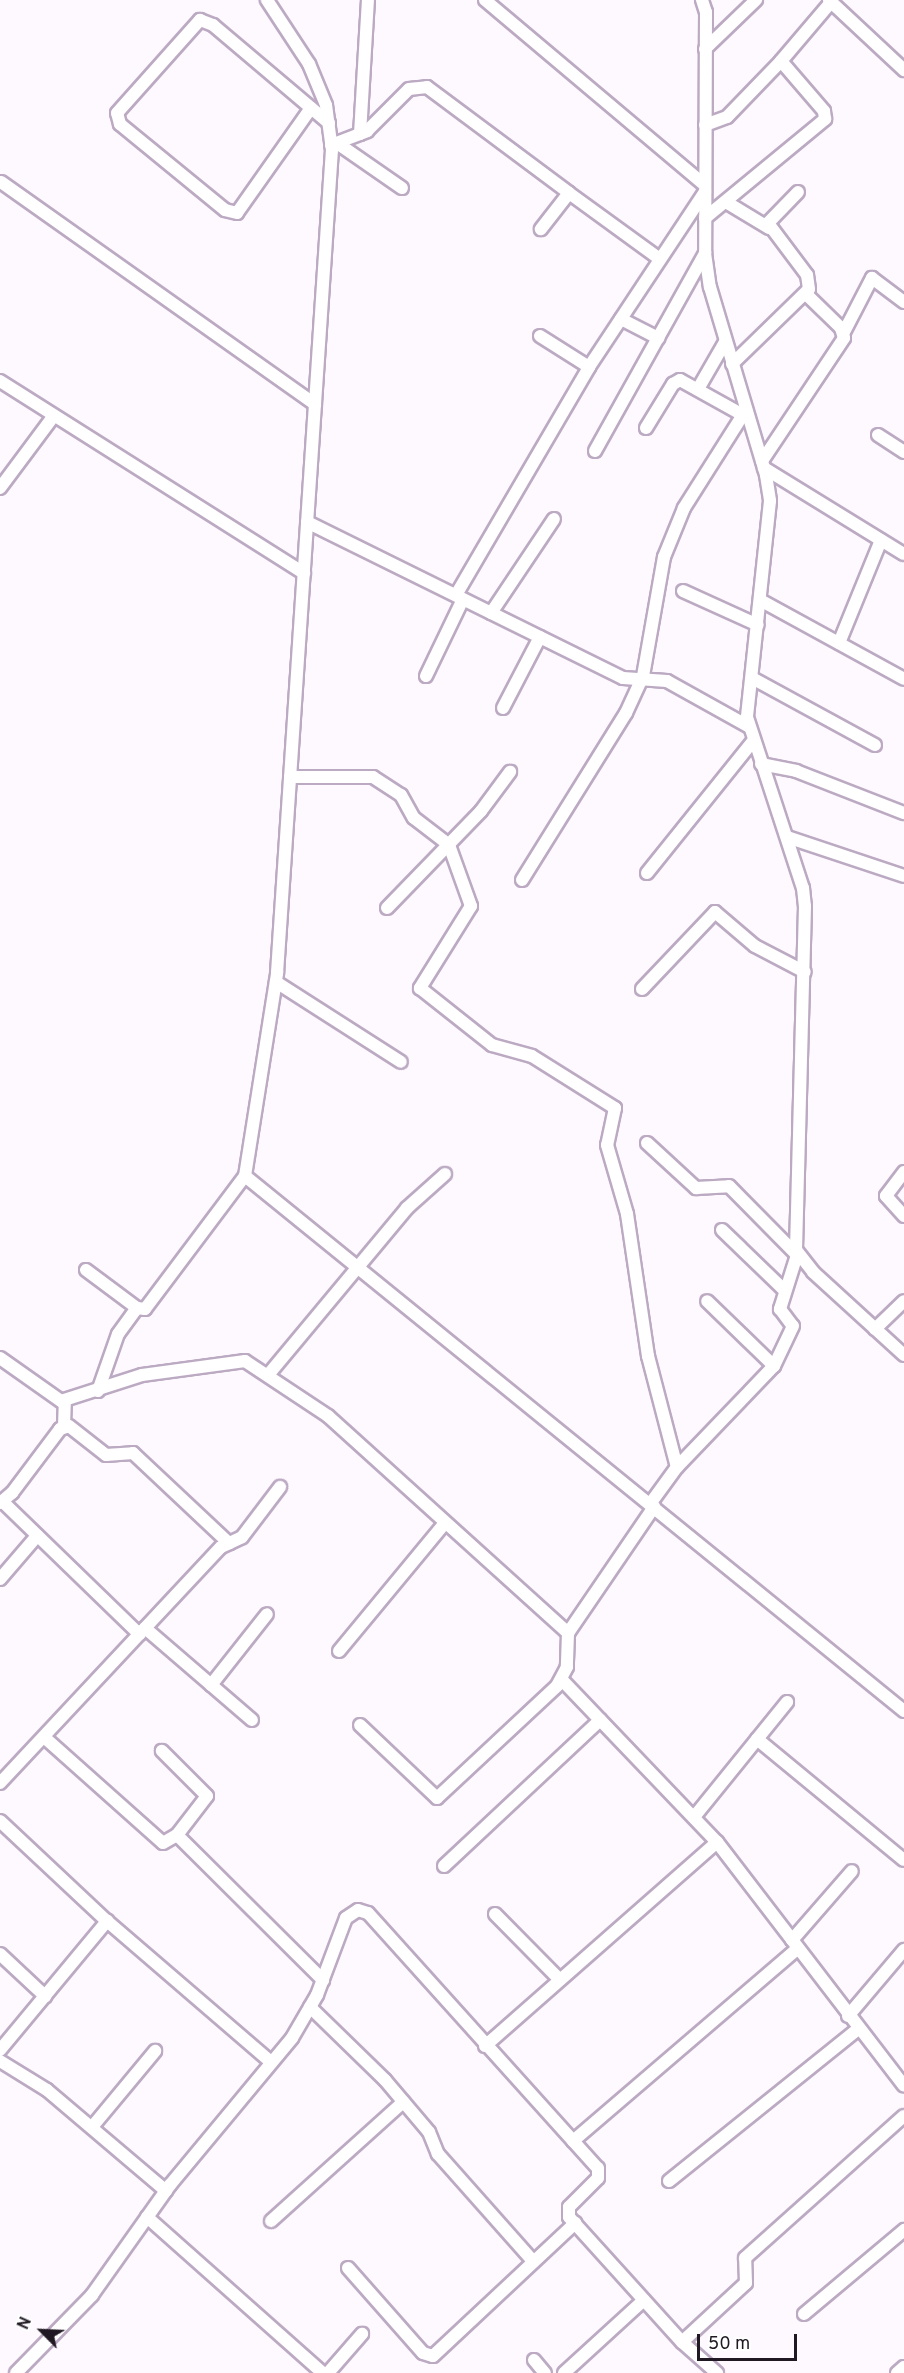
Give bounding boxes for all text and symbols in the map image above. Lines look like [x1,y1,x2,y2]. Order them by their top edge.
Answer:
north arrow [12,2301,72,2361]
text: N [14,2314,37,2333]
scale bar [700,2322,800,2360]
text: 50 m [708,2333,750,2356]

